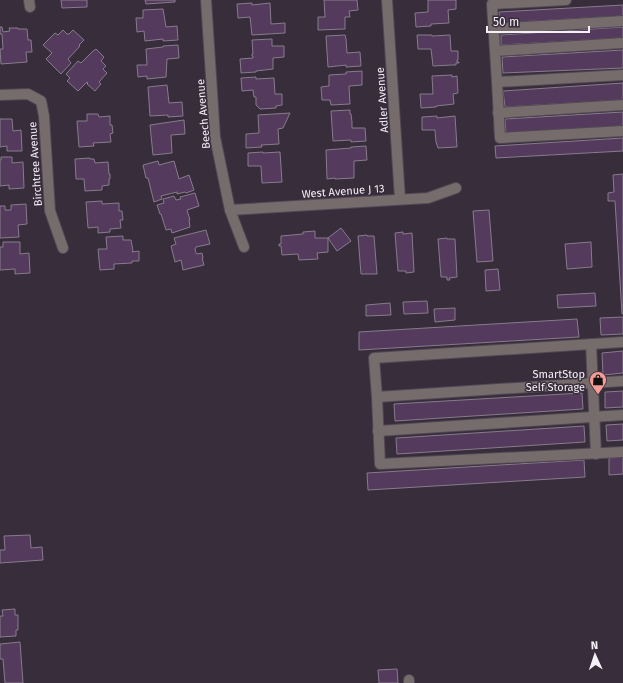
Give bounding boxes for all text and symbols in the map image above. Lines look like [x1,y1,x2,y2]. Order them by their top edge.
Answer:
scale bar [487,8,589,34]
text: 50 m [493,15,519,29]
street label: Adler Avenue [374,67,391,133]
street label: Beech Avenue [194,79,213,149]
street label: Birchtree Avenue [26,121,45,207]
street label: West Avenue J 13 [301,182,385,201]
place label: SmartStop Self Storage [526,368,585,394]
shop icon: SmartStop Self Storage [588,370,608,395]
north arrow [575,635,615,675]
text: N [591,639,598,652]

